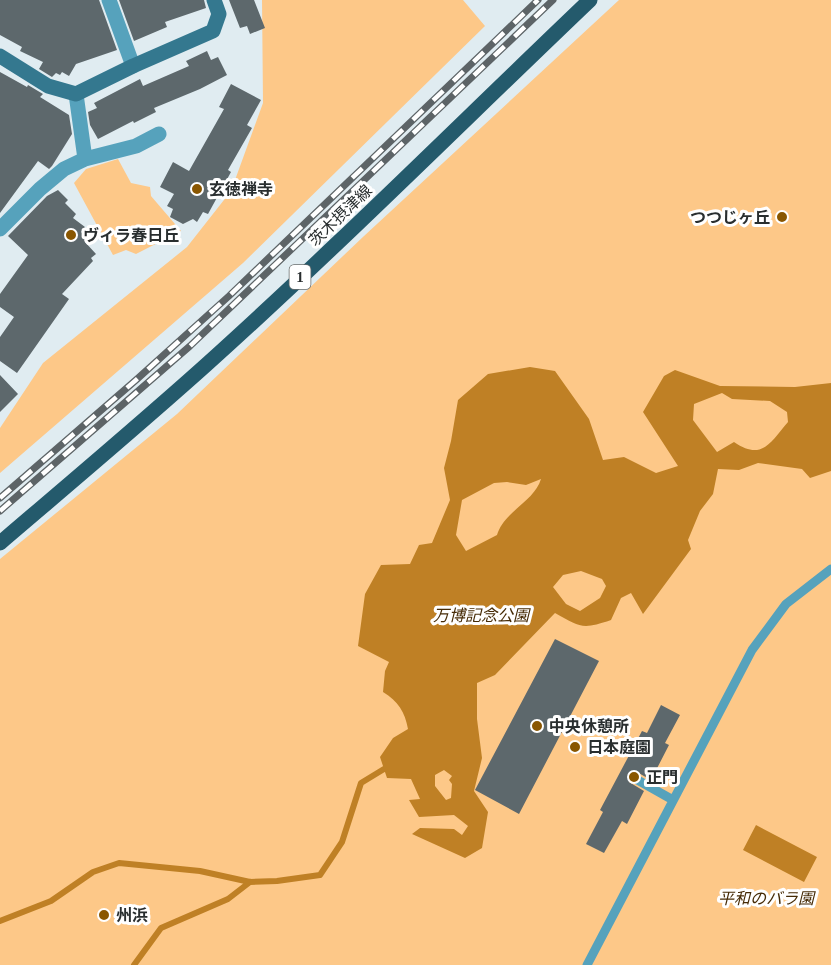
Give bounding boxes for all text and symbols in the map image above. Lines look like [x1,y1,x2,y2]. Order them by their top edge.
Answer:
place label: 玄徳禅寺 [209,181,273,198]
street label: 茨木摂津線 [306,181,375,249]
marker: 玄徳禅寺 [190,182,204,196]
place label: つつじヶ丘 [690,209,770,226]
marker: つつじヶ丘 [775,210,789,224]
place label: ヴィラ春日丘 [83,227,179,244]
marker: ヴィラ春日丘 [64,228,78,242]
road number: 1 [290,265,310,289]
park label: 万博記念公園 [433,607,531,624]
place label: 中央休憩所 [549,717,629,735]
marker: 中央休憩所 [530,719,544,733]
place label: 日本庭園 [587,739,651,756]
marker: 日本庭園 [568,740,582,754]
place label: 正門 [646,769,678,786]
marker: 正門 [627,770,641,784]
park label: 平和のバラ園 [718,890,816,907]
place label: 州浜 [116,906,148,924]
marker: 州浜 [97,908,111,922]

